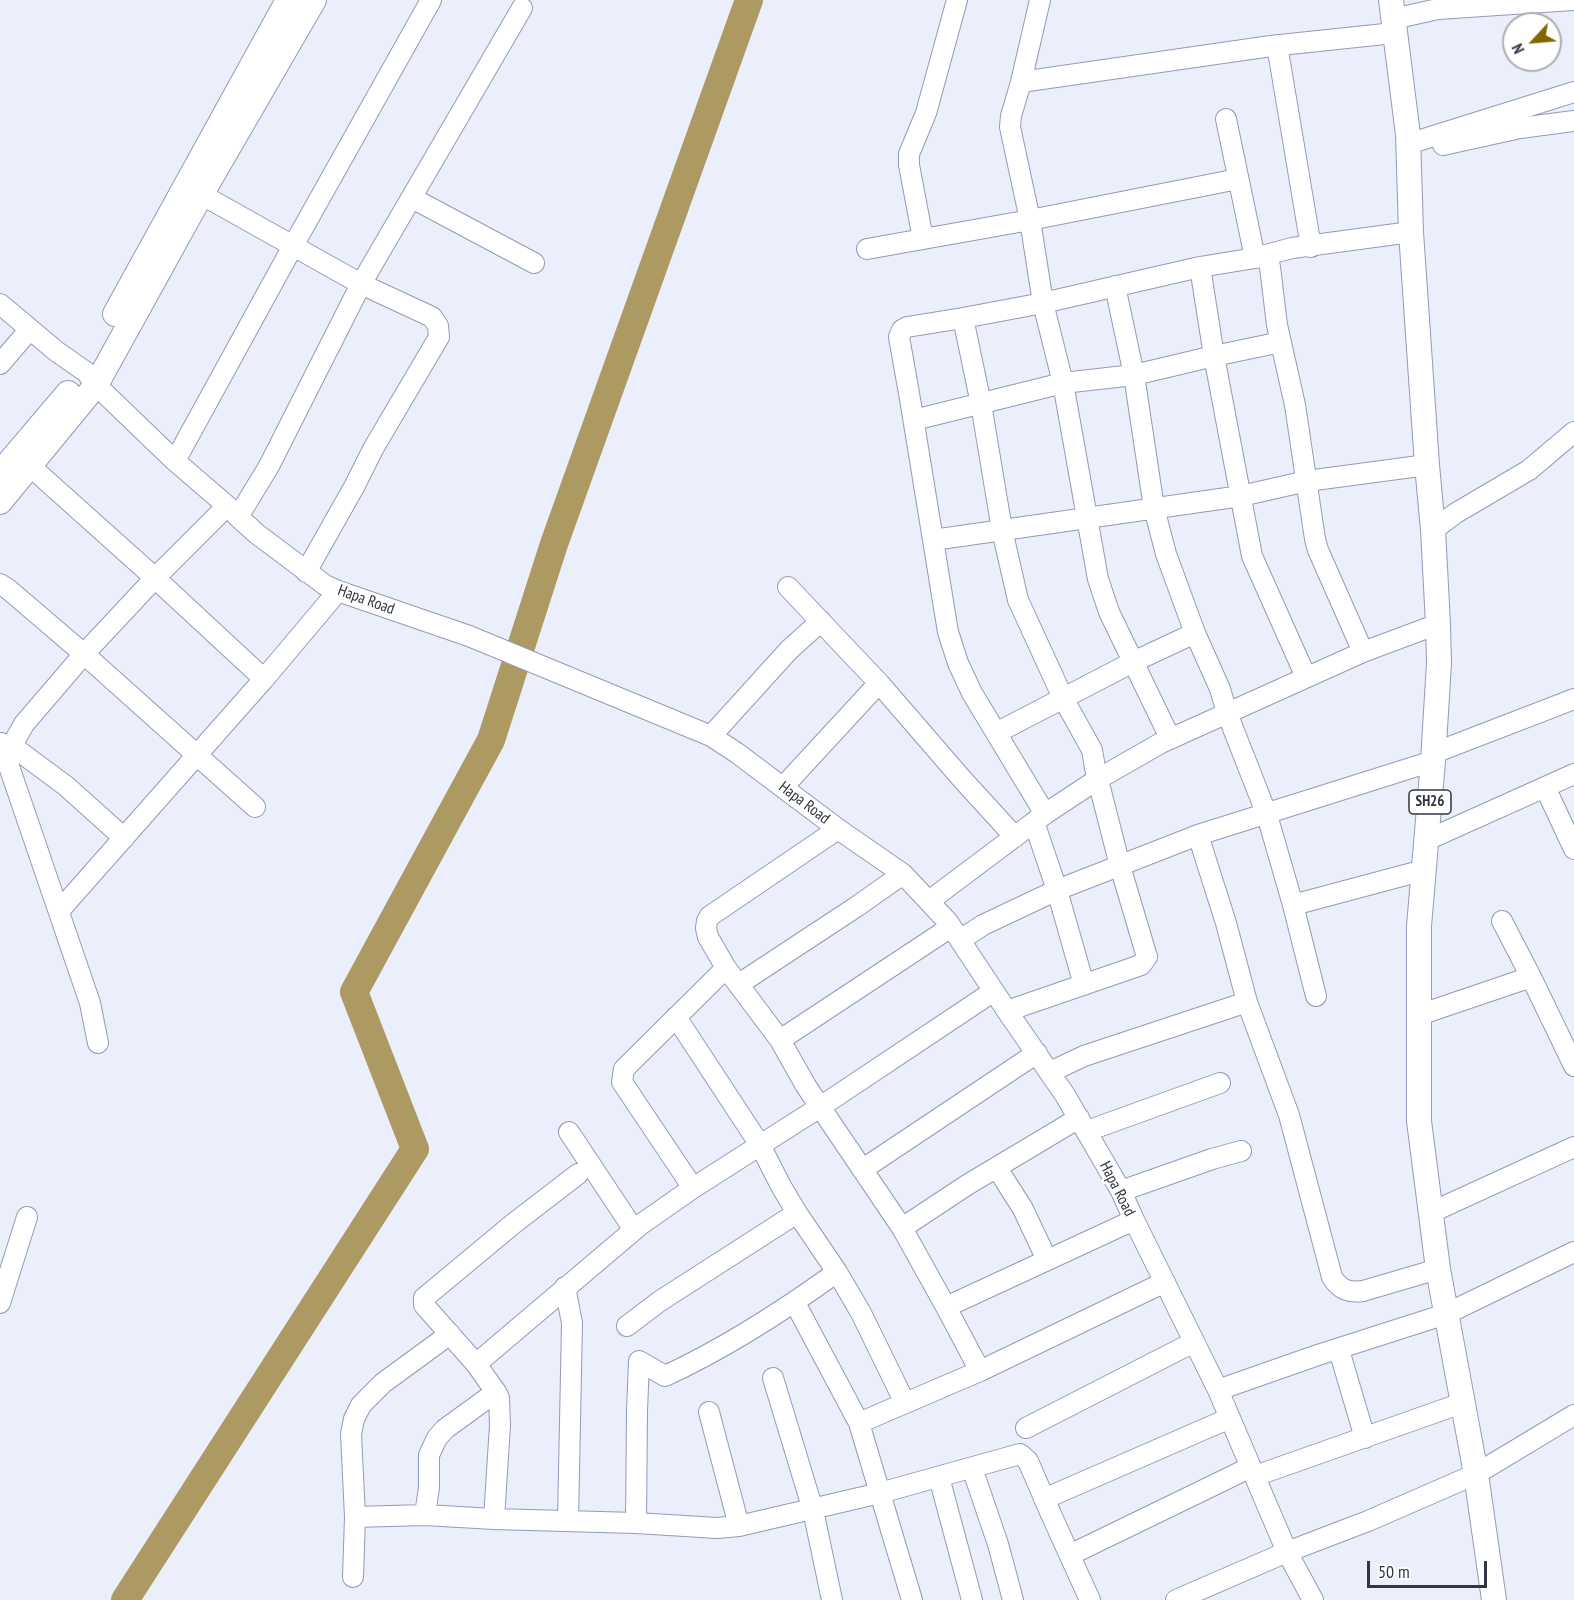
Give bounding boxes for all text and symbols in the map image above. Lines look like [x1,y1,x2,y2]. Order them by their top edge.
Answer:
north arrow [1502,12,1562,72]
text: N [1507,41,1529,57]
street label: Hapa Road [335,581,397,619]
street label: Hapa Road [775,778,833,828]
road number: SH26 [1409,790,1451,814]
street label: Hapa Road [1095,1158,1139,1220]
scale bar [1370,1549,1490,1587]
text: 50 m [1378,1560,1410,1583]

